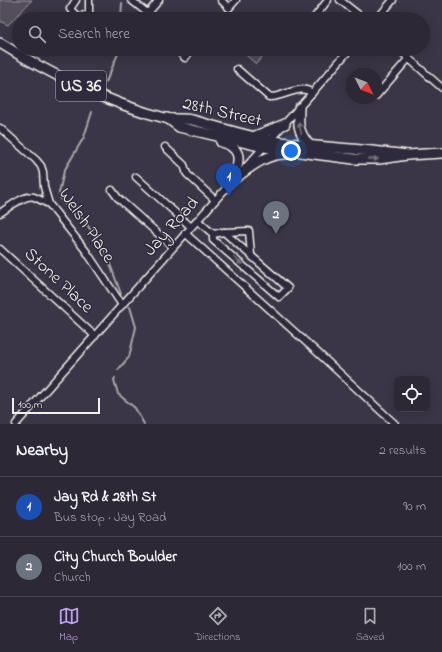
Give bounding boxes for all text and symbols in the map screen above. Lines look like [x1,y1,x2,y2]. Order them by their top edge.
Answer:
search box [12,12,430,56]
icon: search [26,23,48,45]
text: Search here [58,23,130,45]
north arrow [346,68,382,104]
road number: US 36 [56,71,106,101]
street label: 28th Street [180,91,264,135]
one-way arrow [296,122,302,135]
your location [281,141,301,161]
one-way arrow [367,156,380,162]
pin: 1 [216,163,242,196]
street label: Welsh Place [51,183,121,269]
street label: Jay Road [138,191,206,263]
pin: 2 [263,201,289,234]
street label: Stone Place [17,242,99,321]
one-way arrow [233,257,243,266]
map controls [394,376,430,412]
button: locate [394,376,430,412]
scale bar [12,396,100,415]
text: 100 m [18,397,42,413]
text: Nearby [16,438,68,463]
text: 2 results [379,441,426,460]
text: Jay Rd & 28th St [54,486,156,508]
text: 1 [27,497,31,516]
text: 90 m [403,497,426,516]
text: Bus stop · Jay Road [54,508,166,527]
text: City Church Boulder [54,546,177,568]
text: 2 [26,557,32,576]
text: 100 m [397,557,426,576]
text: Church [54,568,91,587]
tab: Map [58,605,80,645]
tab: Directions [195,605,240,645]
tab: Saved [356,605,384,645]

